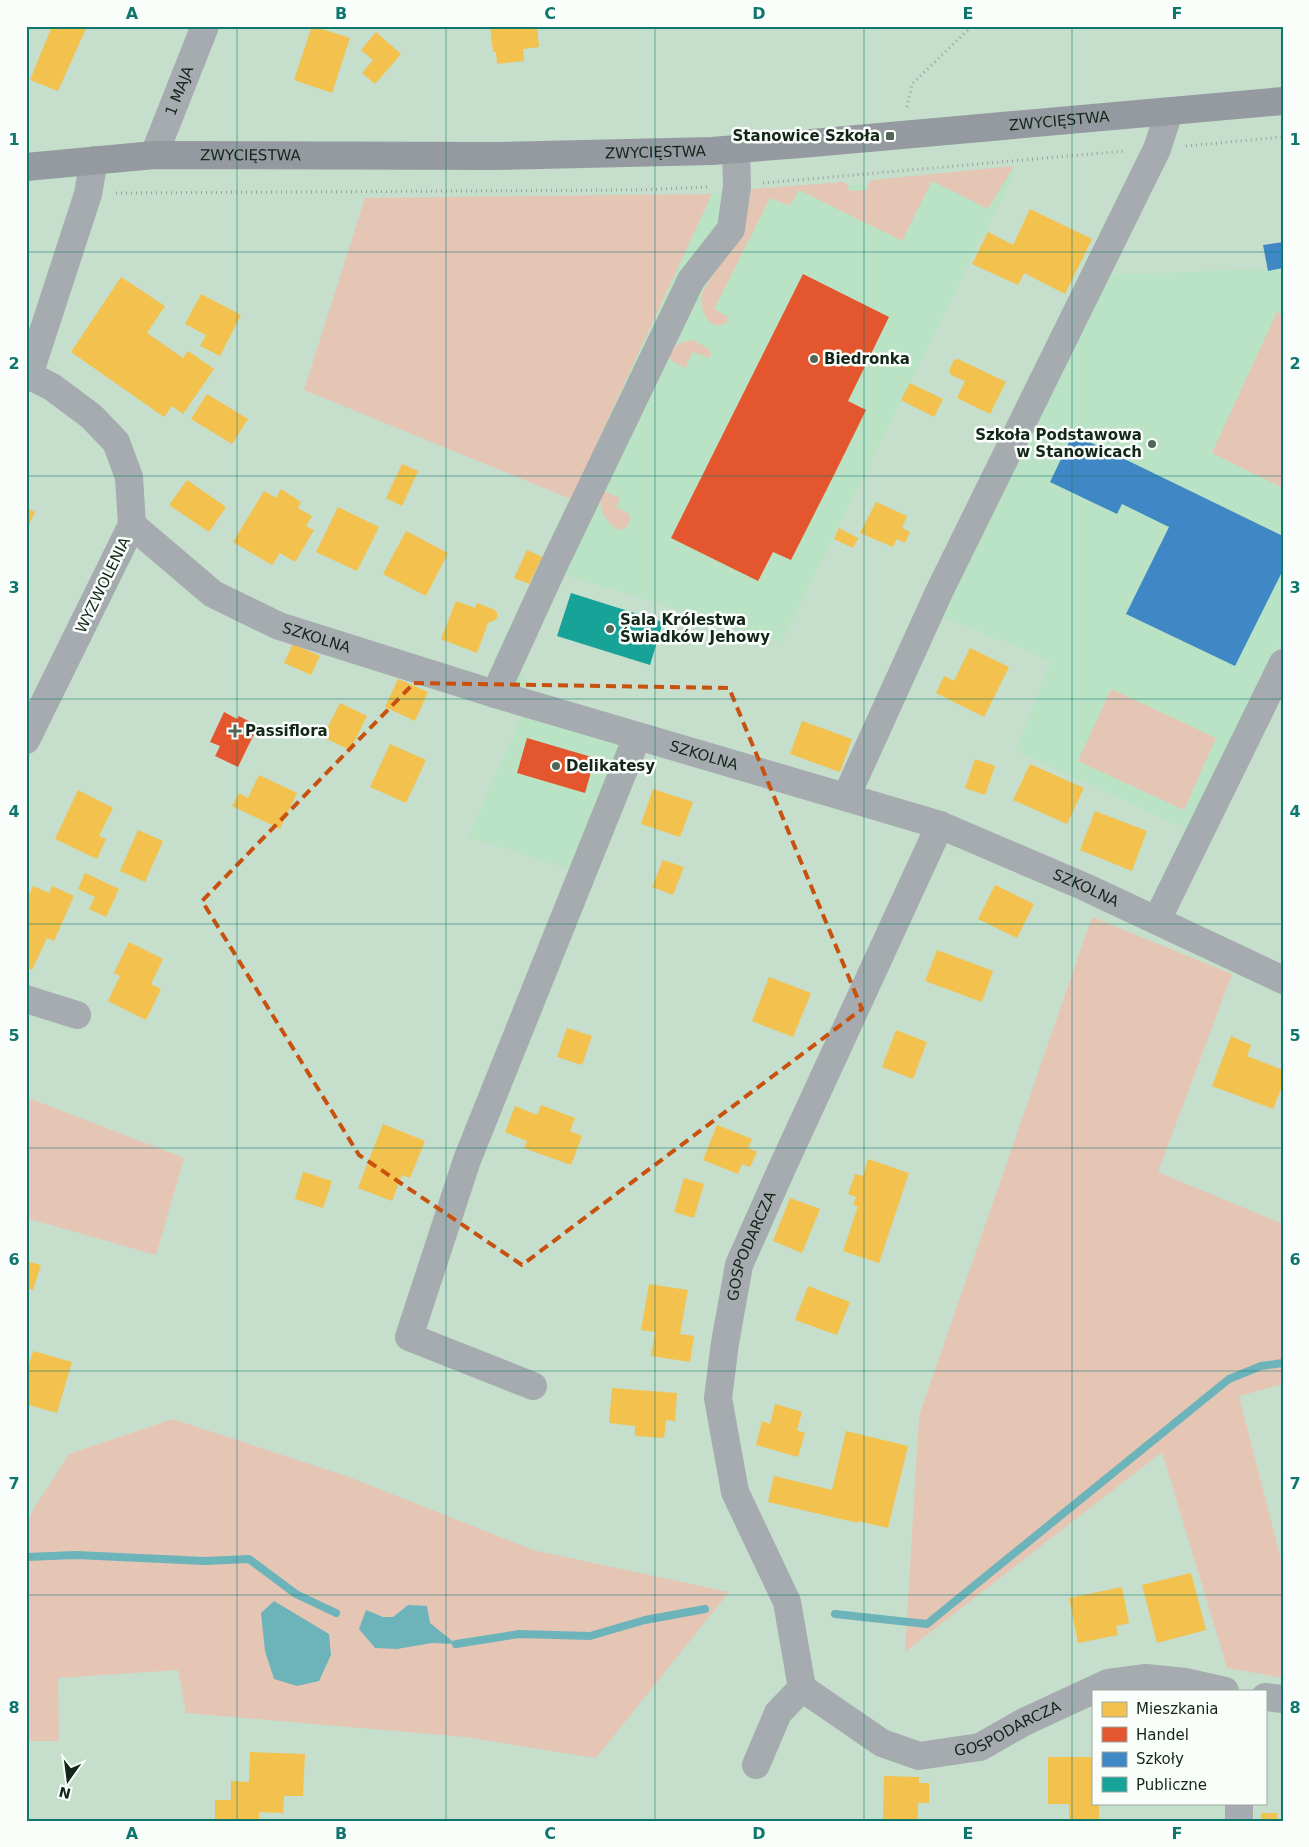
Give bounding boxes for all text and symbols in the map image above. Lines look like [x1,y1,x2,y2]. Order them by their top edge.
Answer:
text: A [126,4,139,23]
text: B [335,4,347,23]
text: C [544,4,556,23]
text: D [752,4,766,23]
text: E [963,4,973,23]
text: F [1172,4,1182,23]
street label: 1 MAJA [161,63,198,118]
street label: ZWYCIĘSTWA [1008,107,1111,134]
place label: Stanowice Szkoła [733,127,880,145]
text: 1 [8,130,20,149]
marker: Stanowice Szkoła [884,130,896,142]
text: 1 [1289,130,1301,149]
street label: ZWYCIĘSTWA [605,142,707,162]
street label: ZWYCIĘSTWA [200,146,302,164]
place label: Biedronka [824,350,910,368]
marker: Biedronka [808,353,820,365]
text: 2 [8,354,20,373]
text: 2 [1289,354,1301,373]
place label: Szkoła Podstawowa w Stanowicach [975,426,1142,461]
marker: Szkoła Podstawowa w Stanowicach [1146,438,1158,450]
street label: WYZWOLENIA [72,533,134,636]
text: 3 [8,578,20,597]
text: 3 [1289,578,1301,597]
place label: Sala Królestwa Świadków Jehowy [620,611,770,646]
street label: SZKOLNA [280,619,353,657]
marker: Sala Królestwa Świadków Jehowy [604,623,616,635]
place label: Passiflora [245,722,328,740]
marker: Passiflora [229,725,241,737]
street label: SZKOLNA [668,737,741,774]
place label: Delikatesy [566,757,655,775]
marker: Delikatesy [550,760,562,772]
text: 4 [8,802,20,821]
text: 4 [1289,802,1301,821]
street label: SZKOLNA [1050,865,1123,911]
text: 5 [8,1026,20,1045]
text: 5 [1289,1026,1301,1045]
street label: GOSPODARCZA [724,1188,780,1302]
text: 6 [8,1250,20,1269]
text: 6 [1289,1250,1301,1269]
text: 7 [8,1474,20,1493]
text: 7 [1289,1474,1301,1493]
legend [1092,1690,1266,1804]
street label: GOSPODARCZA [953,1697,1064,1760]
text: 8 [8,1698,20,1717]
text: 8 [1289,1698,1301,1717]
text: Mieszkania [1136,1700,1219,1718]
text: Handel [1136,1726,1189,1744]
text: Szkoły [1136,1750,1184,1768]
north arrow [42,1754,92,1804]
text: Publiczne [1136,1776,1207,1794]
text: N [57,1783,72,1802]
text: A [126,1824,139,1843]
text: B [335,1824,347,1843]
text: C [544,1824,556,1843]
text: D [752,1824,766,1843]
text: E [963,1824,973,1843]
text: F [1172,1824,1182,1843]

